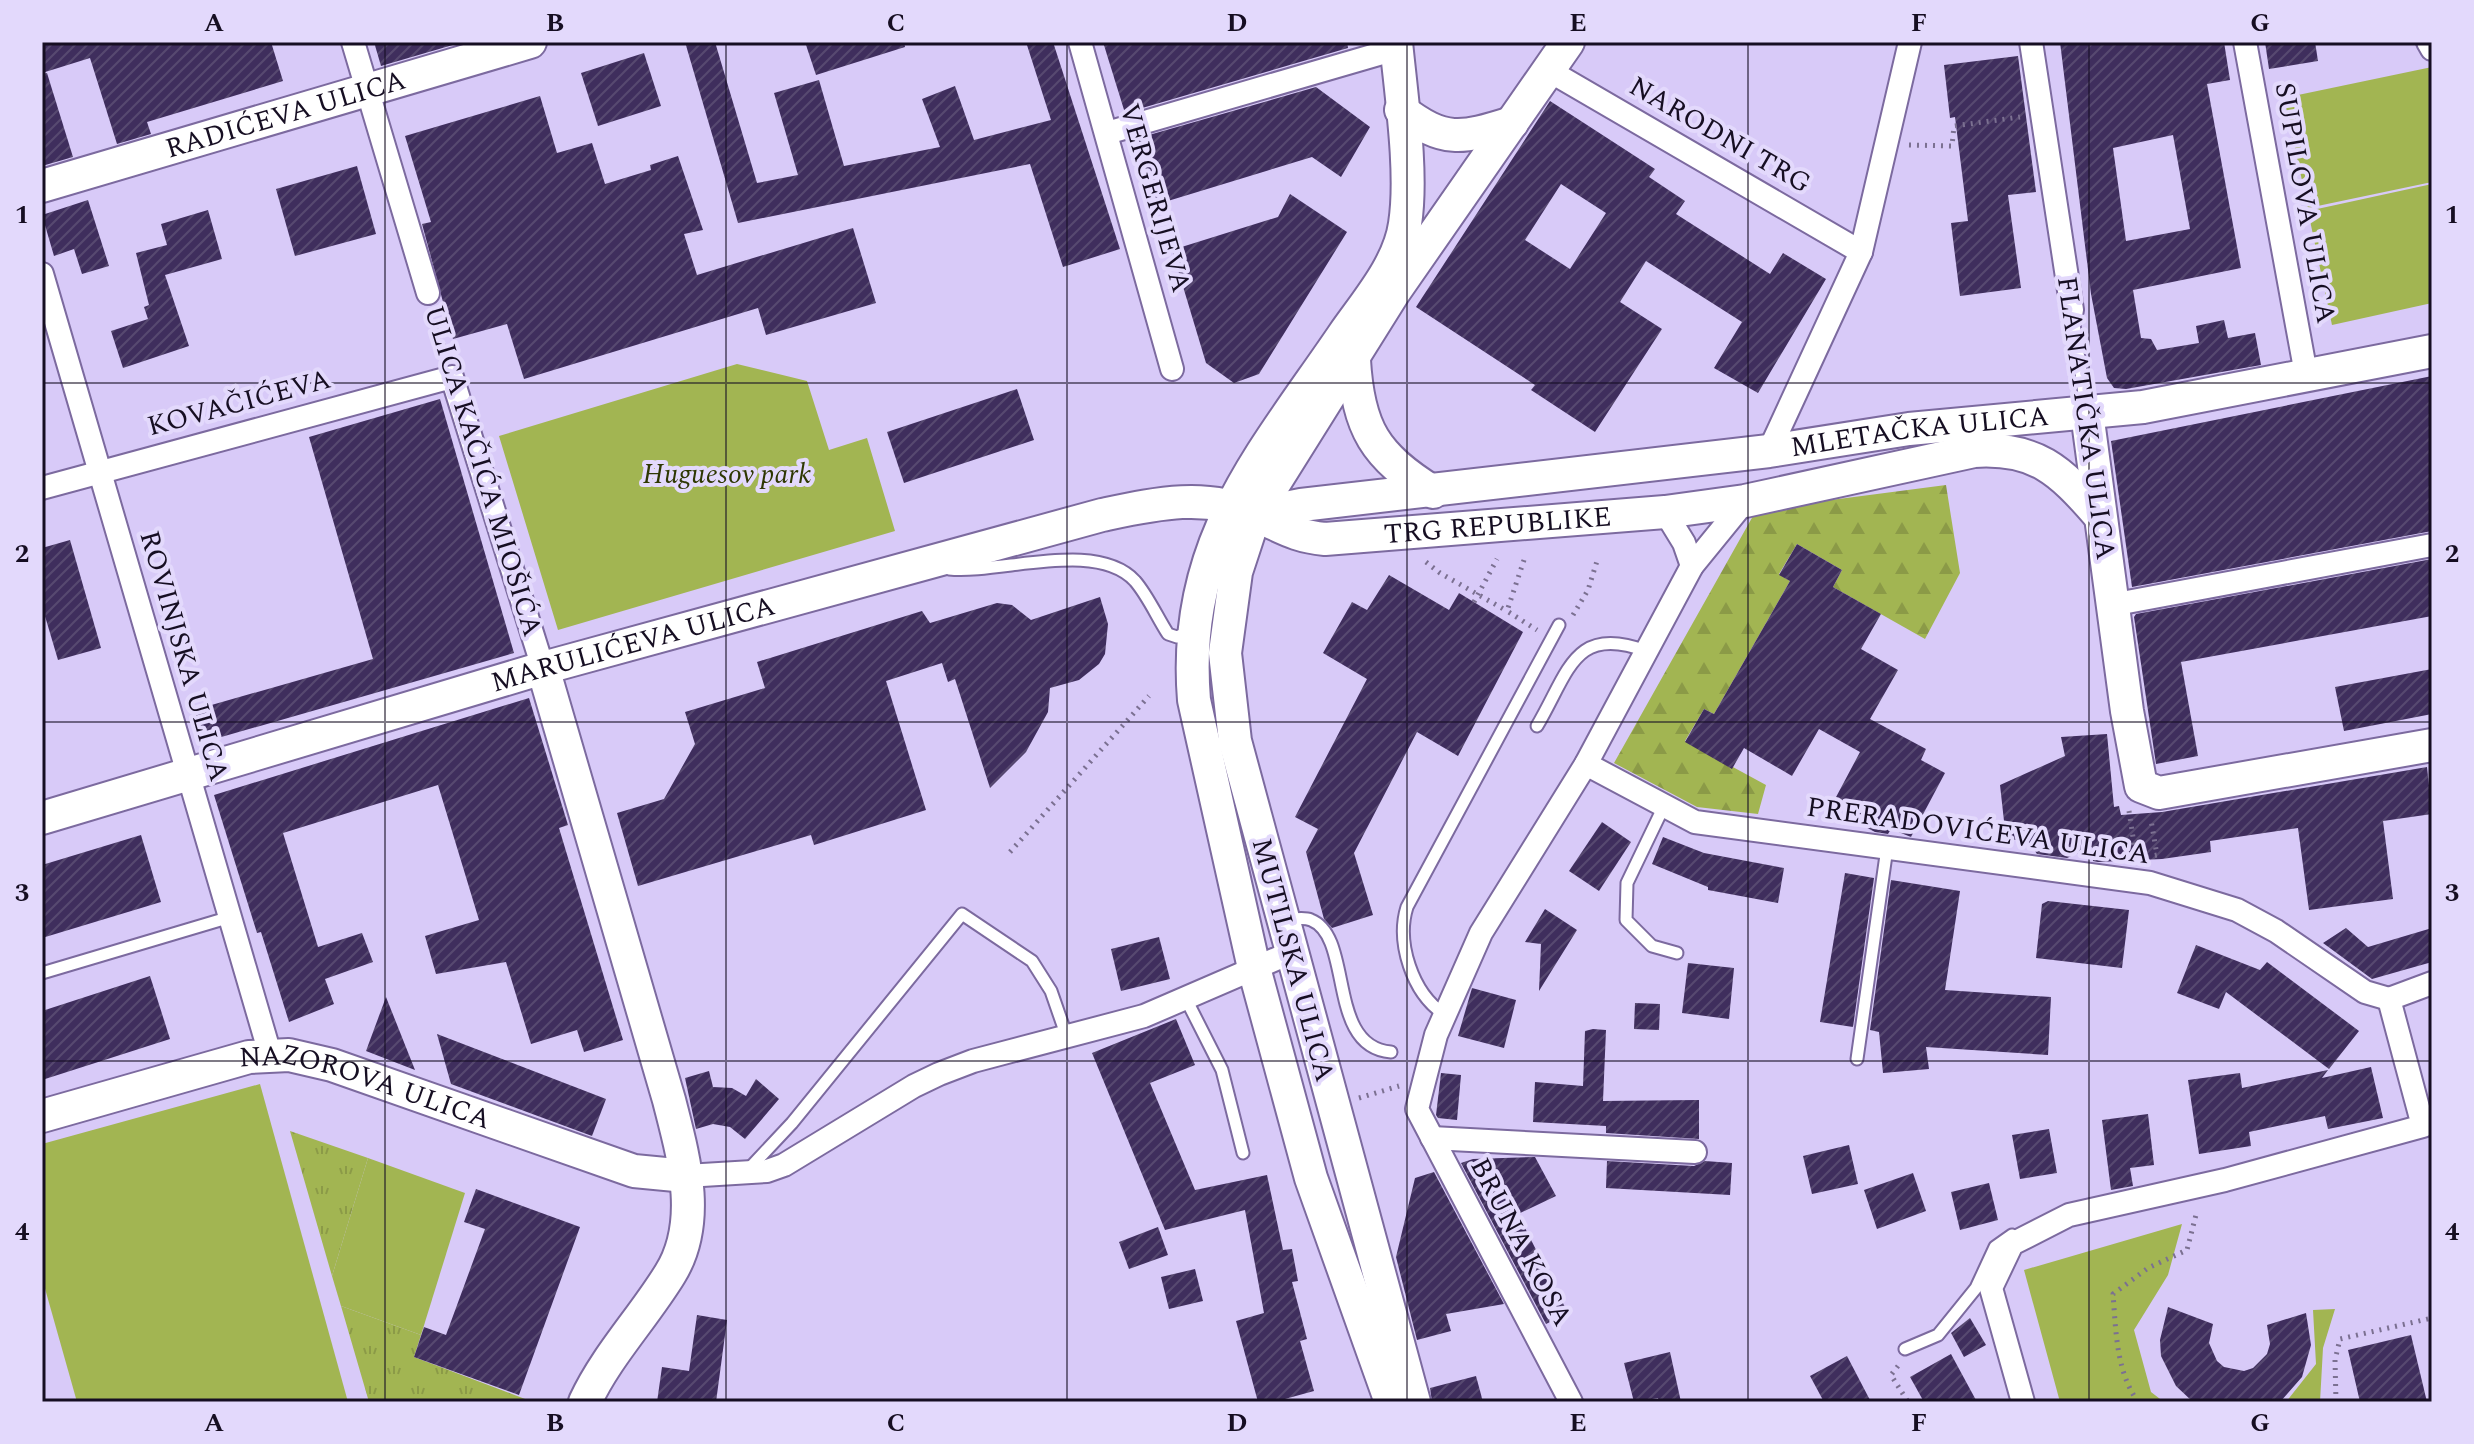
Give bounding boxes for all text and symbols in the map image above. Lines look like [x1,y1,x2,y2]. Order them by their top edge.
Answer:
text: A [204,3,224,43]
text: B [546,3,564,43]
text: C [887,3,905,43]
text: D [1227,3,1247,43]
text: E [1569,3,1587,43]
text: F [1911,3,1927,43]
text: G [2250,3,2270,43]
street label: RADIĆEVA ULICA [160,58,411,170]
street label: NARODNI TRG [1621,65,1819,205]
street label: SUPILOVA ULICA [2263,79,2347,327]
street label: VERGERIJEVA [1107,98,1203,298]
text: 1 [15,195,29,235]
text: 1 [2445,195,2459,235]
street label: FLANATIČKA ULICA [2045,273,2127,563]
street label: ULICA KAČIĆA MIOŠIĆA [412,300,554,642]
street label: KOVAČIĆEVA [142,358,336,448]
street label: MLETAČKA ULICA [1787,394,2051,469]
park label: Huguesov park [643,453,811,496]
street label: TRG REPUBLIKE [1382,495,1613,556]
street label: ROVINJSKA ULICA [128,526,240,786]
text: 2 [15,534,29,574]
text: 2 [2445,534,2459,574]
street label: MARULIĆEVA ULICA [485,584,780,704]
street label: PRERADOVIĆEVA ULICA [1804,786,2152,876]
street label: MUTILSKA ULICA [1240,833,1346,1087]
text: 3 [15,873,29,913]
text: 3 [2445,873,2459,913]
street label: NAZOROVA ULICA [238,1032,497,1141]
street label: BRUNA KOSA [1458,1150,1584,1334]
text: 4 [15,1212,30,1252]
text: 4 [2445,1212,2460,1252]
text: A [204,1403,224,1443]
text: B [546,1403,564,1443]
text: C [887,1403,905,1443]
text: D [1227,1403,1247,1443]
text: E [1569,1403,1587,1443]
text: F [1911,1403,1927,1443]
text: G [2250,1403,2270,1443]

